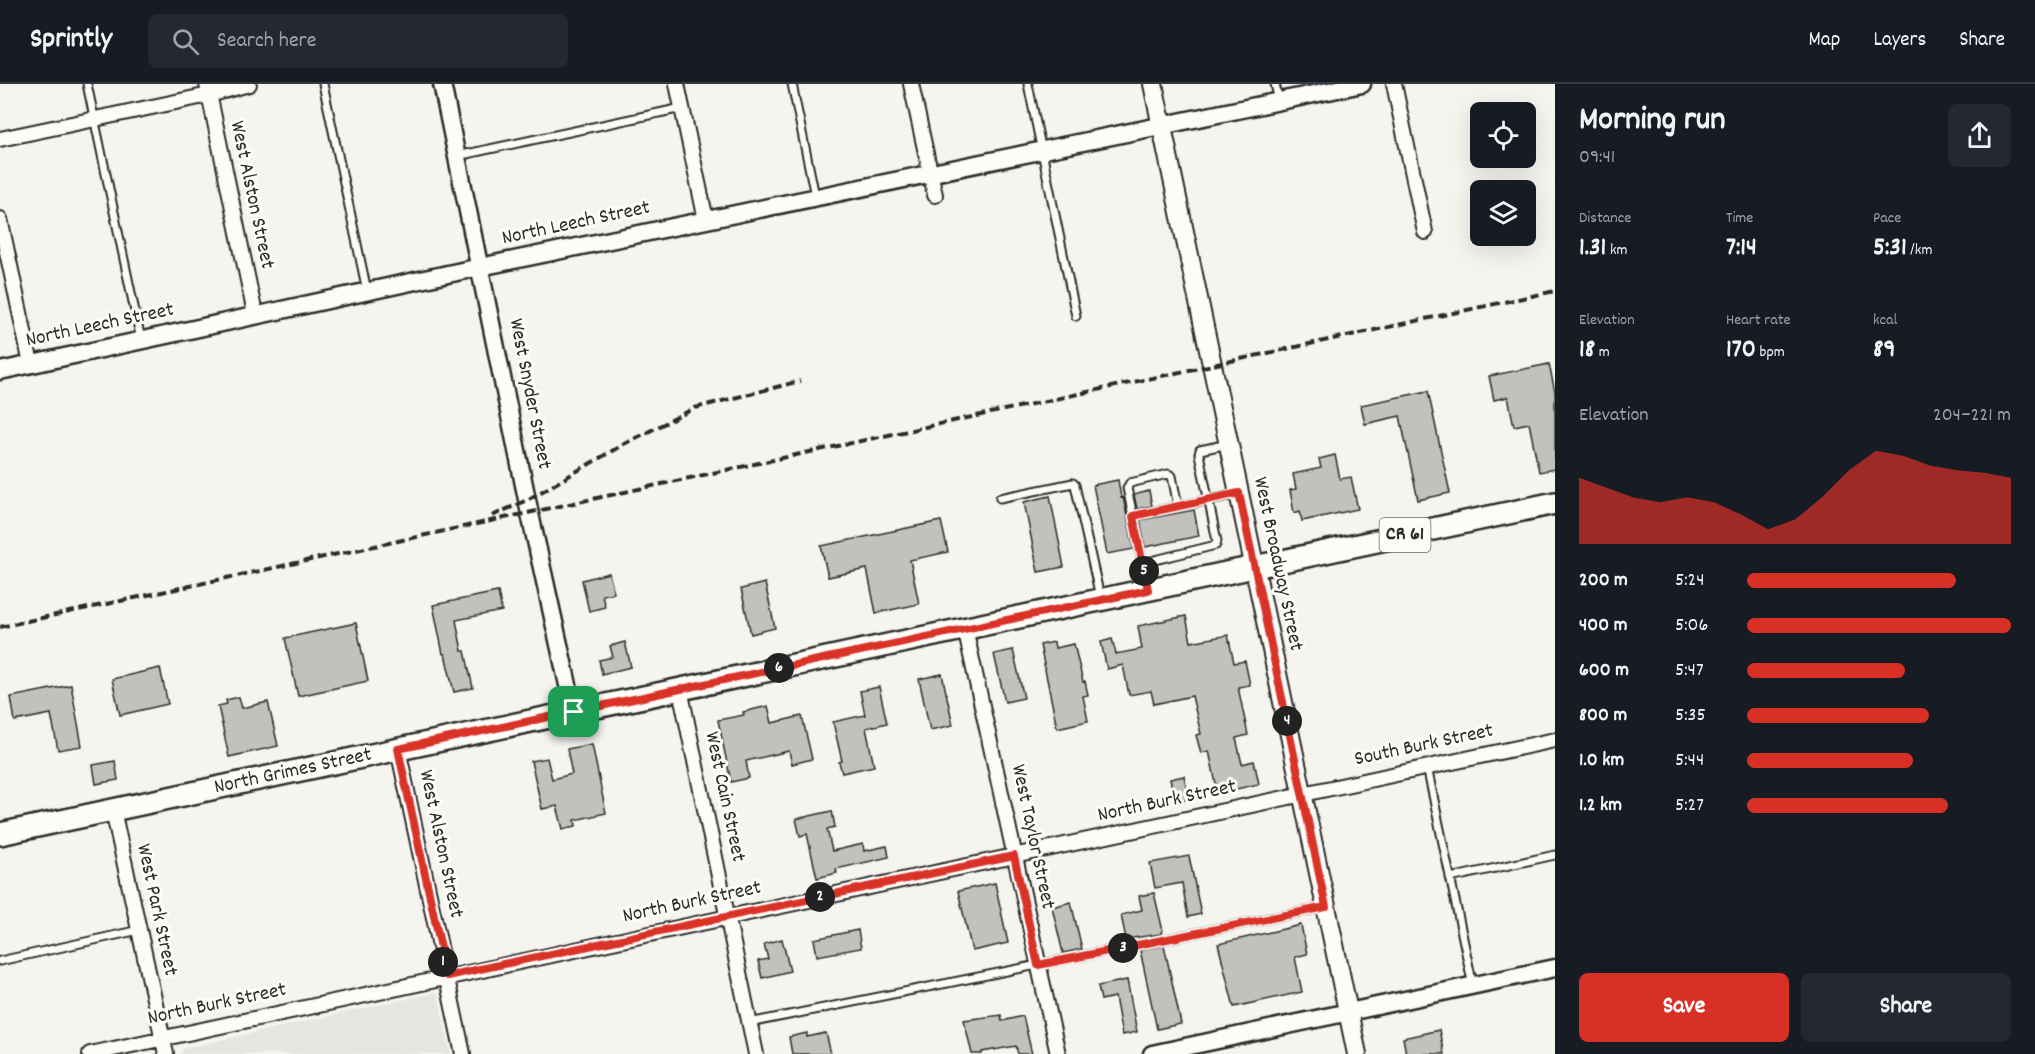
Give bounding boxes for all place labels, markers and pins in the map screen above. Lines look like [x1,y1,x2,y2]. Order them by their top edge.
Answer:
pin: 5 [1129,556,1159,586]
pin: 6 [764,653,794,683]
pin [548,686,599,737]
pin: 4 [1272,706,1302,736]
pin: 2 [805,882,835,912]
pin: 3 [1108,933,1138,963]
pin: 1 [428,947,458,977]

